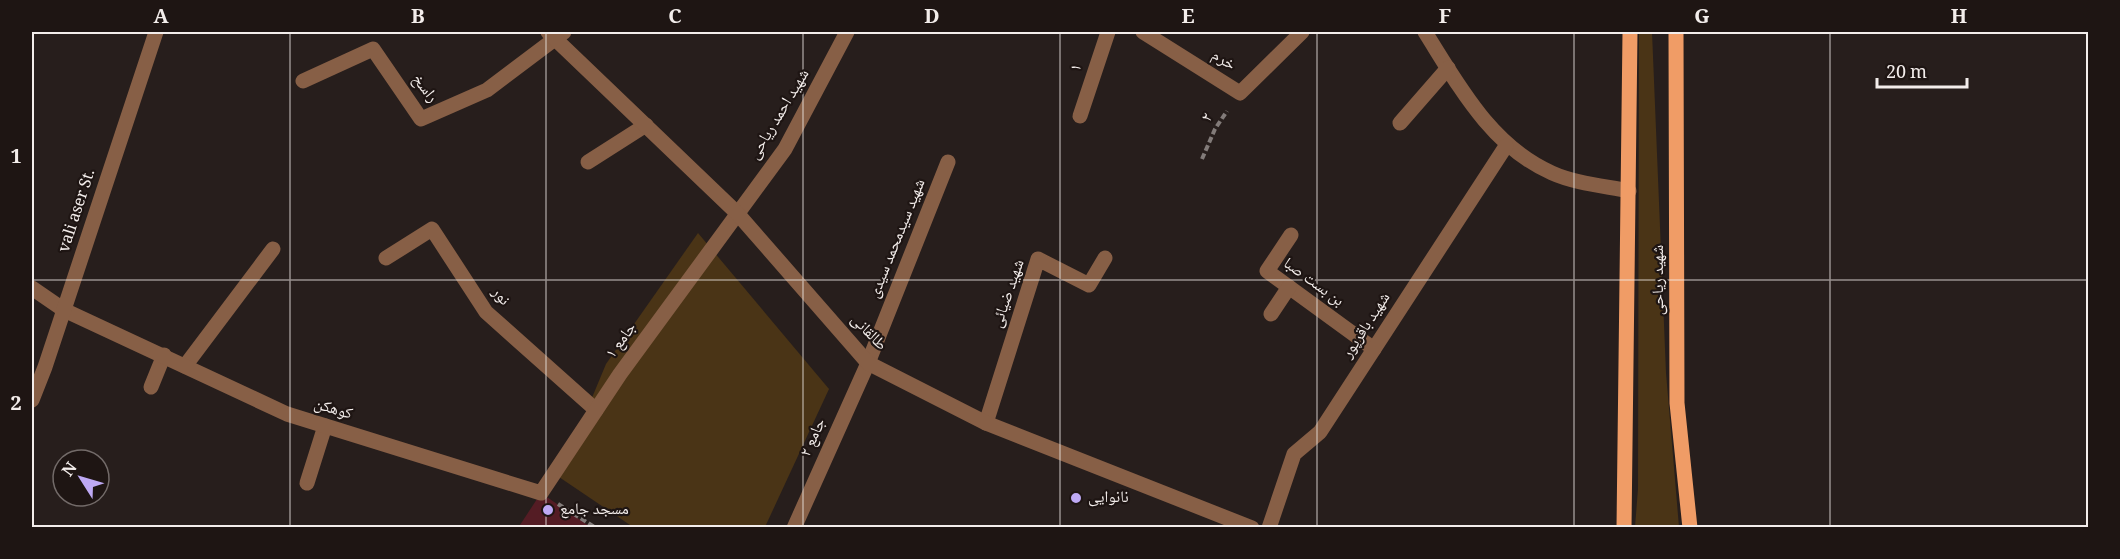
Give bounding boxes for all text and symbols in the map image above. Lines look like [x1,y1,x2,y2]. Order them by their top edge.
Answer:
text: A [153,2,169,36]
text: B [411,2,425,36]
text: C [668,2,682,36]
text: D [924,2,940,36]
text: E [1181,2,1195,36]
text: F [1439,2,1451,36]
text: G [1694,2,1710,36]
text: H [1951,2,1967,36]
street label: خرم [1205,43,1241,79]
scale bar [1877,51,1967,89]
text: 20 m [1886,59,1927,89]
street label: ۱ [1063,60,1091,76]
street label: شهید احمد ریاحی [742,64,818,166]
street label: راسخ [404,68,444,110]
street label: ۲ [1195,108,1221,128]
text: 1 [10,142,22,176]
street label: vali aser St. [52,166,104,256]
street label: شهید سیدمحمد سیدی [862,175,934,303]
street label: شهید ریاحی [1646,245,1673,315]
street label: بن بست صبا [1277,251,1349,315]
street label: شهید ضیائی [985,256,1033,332]
street label: نور [483,281,516,313]
street label: شهید باقرپور [1335,287,1399,365]
street label: طالقانی [843,308,893,358]
street label: جامع ۱ [599,317,645,365]
text: 2 [10,389,22,423]
street label: کوهکن [310,391,356,429]
street label: جامع ۲ [794,414,834,462]
north arrow [51,448,111,508]
text: N [56,457,86,484]
place label: نانوایی [1088,485,1129,512]
marker: نانوایی [1069,491,1083,505]
place label: مسجد جامع [560,497,629,524]
marker: مسجد جامع [541,503,555,517]

